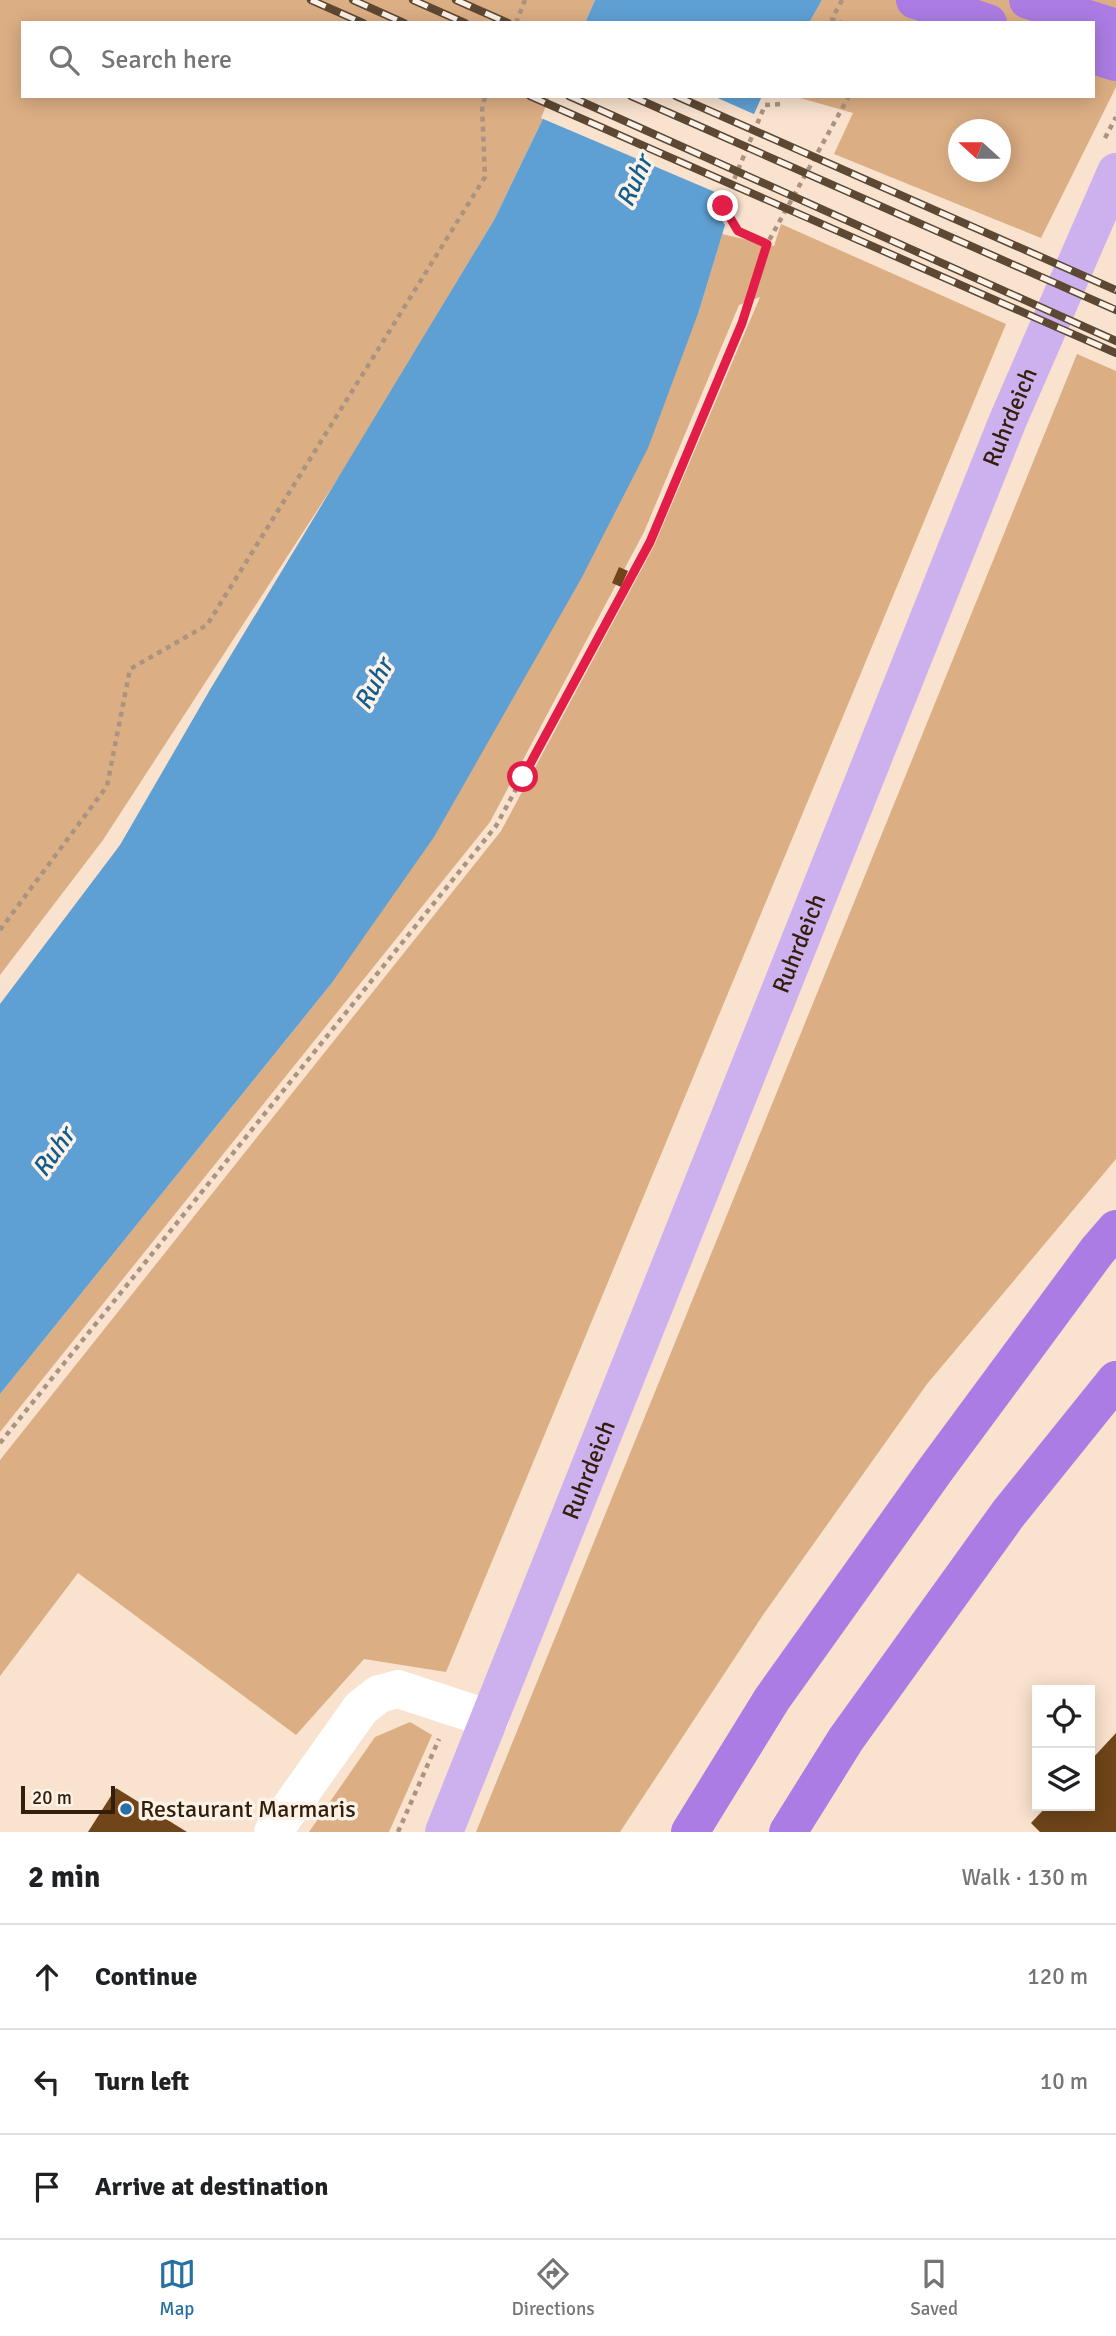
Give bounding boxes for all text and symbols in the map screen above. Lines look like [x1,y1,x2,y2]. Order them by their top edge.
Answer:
search box [21,21,1095,98]
icon: search [45,41,83,79]
text: Search here [101,44,232,76]
north arrow [948,119,1011,182]
water label: Ruhr [610,148,662,212]
route end [707,190,738,221]
street label: Ruhrdeich [976,363,1044,471]
water label: Ruhr [347,651,402,715]
route start [507,761,538,792]
street label: Ruhrdeich [766,889,832,997]
water label: Ruhr [26,1119,84,1183]
street label: Ruhrdeich [555,1416,622,1524]
map controls [1032,1685,1095,1811]
button: locate [1032,1685,1095,1748]
button: layers [1032,1748,1095,1811]
scale bar [21,1783,116,1815]
text: 20 m [32,1786,72,1810]
place label: Restaurant Marmaris [140,1794,356,1824]
marker: Restaurant Marmaris [118,1801,134,1817]
text: 2 min [28,1859,100,1896]
text: Walk · 130 m [962,1863,1088,1892]
icon: ahead [28,1958,66,1996]
text: Continue [95,1961,197,1993]
text: 120 m [1027,1962,1088,1991]
icon: left [28,2063,66,2101]
text: Turn left [95,2066,189,2098]
text: 10 m [1040,2067,1088,2096]
icon: arrive [28,2168,66,2206]
text: Arrive at destination [95,2171,328,2203]
tab: Map [158,2255,196,2321]
tab: Directions [512,2255,595,2321]
tab: Saved [910,2255,958,2321]

